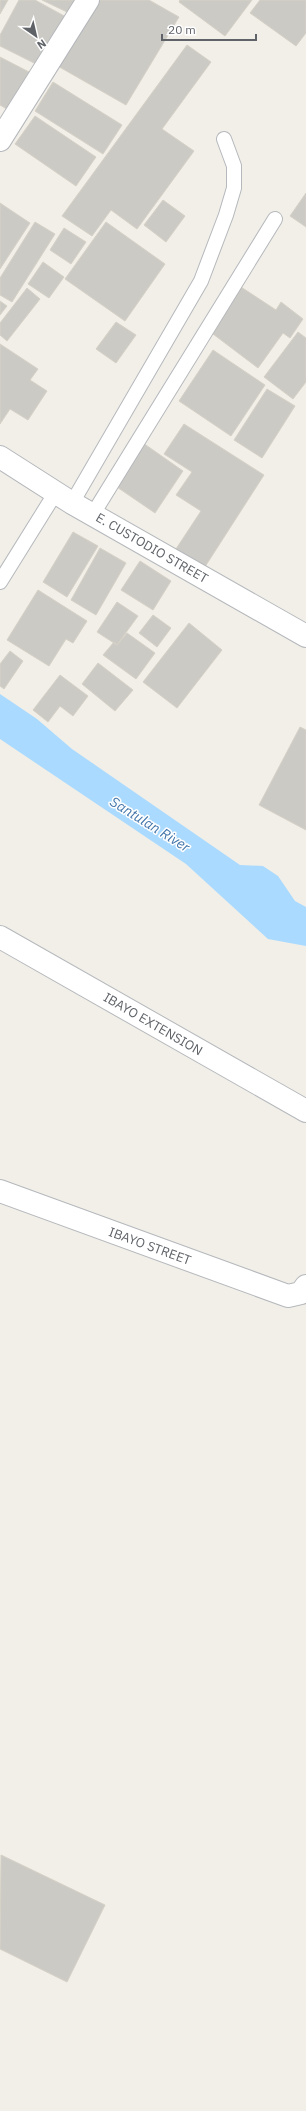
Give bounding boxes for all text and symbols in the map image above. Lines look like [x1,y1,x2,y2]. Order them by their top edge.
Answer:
north arrow [16,16,56,56]
scale bar [162,16,256,42]
text: 20 m [168,22,196,37]
text: N [34,36,49,52]
street label: E. CUSTODIO STREET [93,509,212,587]
water label: Santulan River [107,792,194,856]
street label: IBAYO EXTENSION [100,989,206,1059]
street label: IBAYO STREET [106,1223,194,1269]

